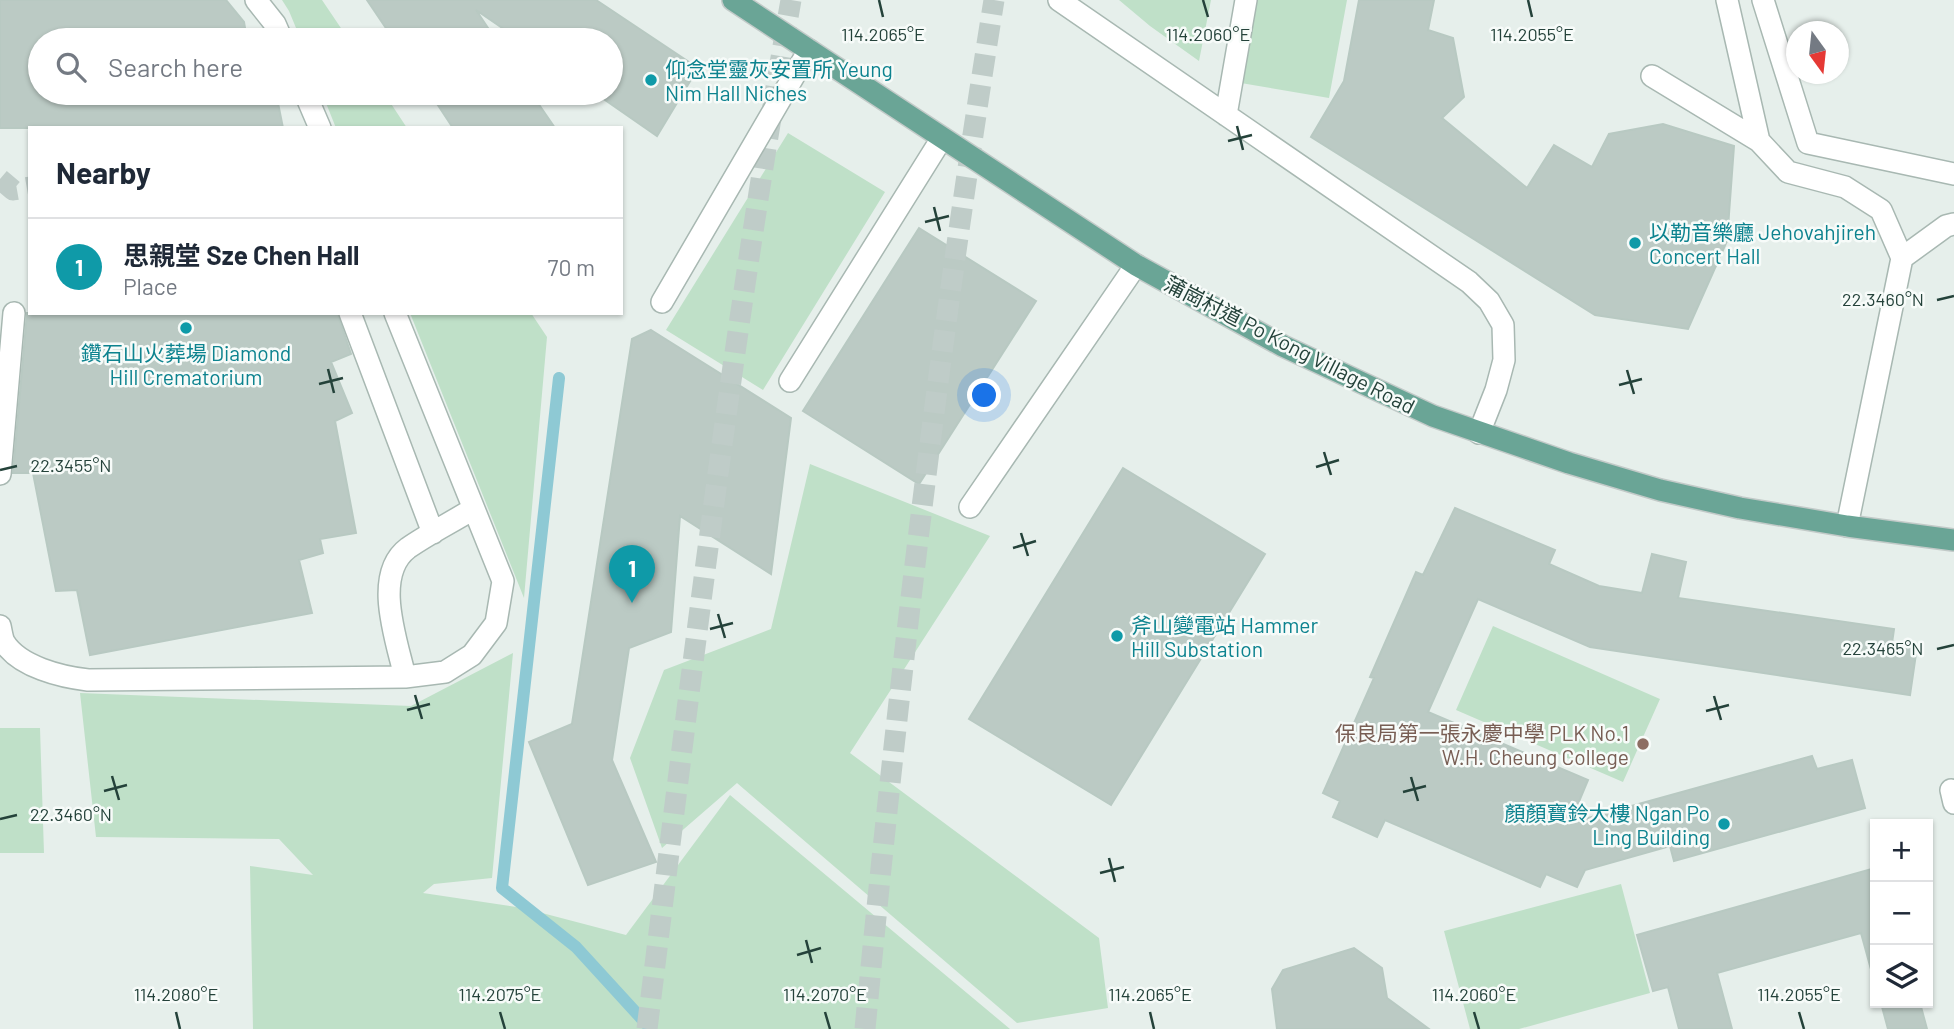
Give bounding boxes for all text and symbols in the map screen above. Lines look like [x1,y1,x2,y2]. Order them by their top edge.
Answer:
north arrow [1786,21,1849,84]
text: 114.2065°E [841,23,925,45]
text: 114.2060°E [1166,23,1250,45]
text: 114.2055°E [1490,23,1574,45]
search box [28,28,623,105]
icon: search [52,48,90,86]
text: Search here [108,51,243,82]
place label: 仰念堂靈灰安置所 Yeung Nim Hall Niches [665,56,893,105]
marker: 仰念堂靈灰安置所 Yeung Nim Hall Niches [643,72,659,88]
text: Nearby [56,154,151,190]
place label: 以勒音樂廳 Jehovahjireh Concert Hall [1649,219,1876,268]
marker: 以勒音樂廳 Jehovahjireh Concert Hall [1627,235,1643,251]
text: 思親堂 Sze Chen Hall [123,239,359,270]
text: 1 [75,253,83,281]
text: 70 m [548,253,595,281]
street label: 蒲崗村道 Po Kong Village Road [1161,270,1419,418]
text: Place [123,272,178,300]
text: 22.3460°N [1842,288,1924,310]
marker: 鑽石山火葬場 Diamond Hill Crematorium [178,320,194,336]
place label: 鑽石山火葬場 Diamond Hill Crematorium [81,340,291,389]
your location [967,378,1001,412]
text: 22.3455°N [30,454,112,476]
pin: 1 [609,545,655,603]
place label: 斧山變電站 Hammer Hill Substation [1131,612,1318,661]
marker: 斧山變電站 Hammer Hill Substation [1109,628,1125,644]
text: 22.3465°N [1842,637,1924,659]
place label: 保良局第一張永慶中學 PLK No.1 W.H. Cheung College [1335,720,1629,769]
marker: 保良局第一張永慶中學 PLK No.1 W.H. Cheung College [1635,736,1651,752]
place label: 顏顏寶鈴大樓 Ngan Po Ling Building [1505,800,1710,849]
text: 22.3460°N [30,803,112,825]
marker: 顏顏寶鈴大樓 Ngan Po Ling Building [1716,816,1732,832]
map controls [1870,819,1933,1008]
button: + [1870,819,1933,882]
button: − [1870,882,1933,945]
button: layers [1870,945,1933,1008]
text: 114.2080°E [134,983,218,1005]
text: 114.2075°E [459,983,541,1005]
text: 114.2070°E [783,983,867,1005]
text: 114.2065°E [1108,983,1192,1005]
text: 114.2060°E [1432,983,1516,1005]
text: 114.2055°E [1757,983,1841,1005]

